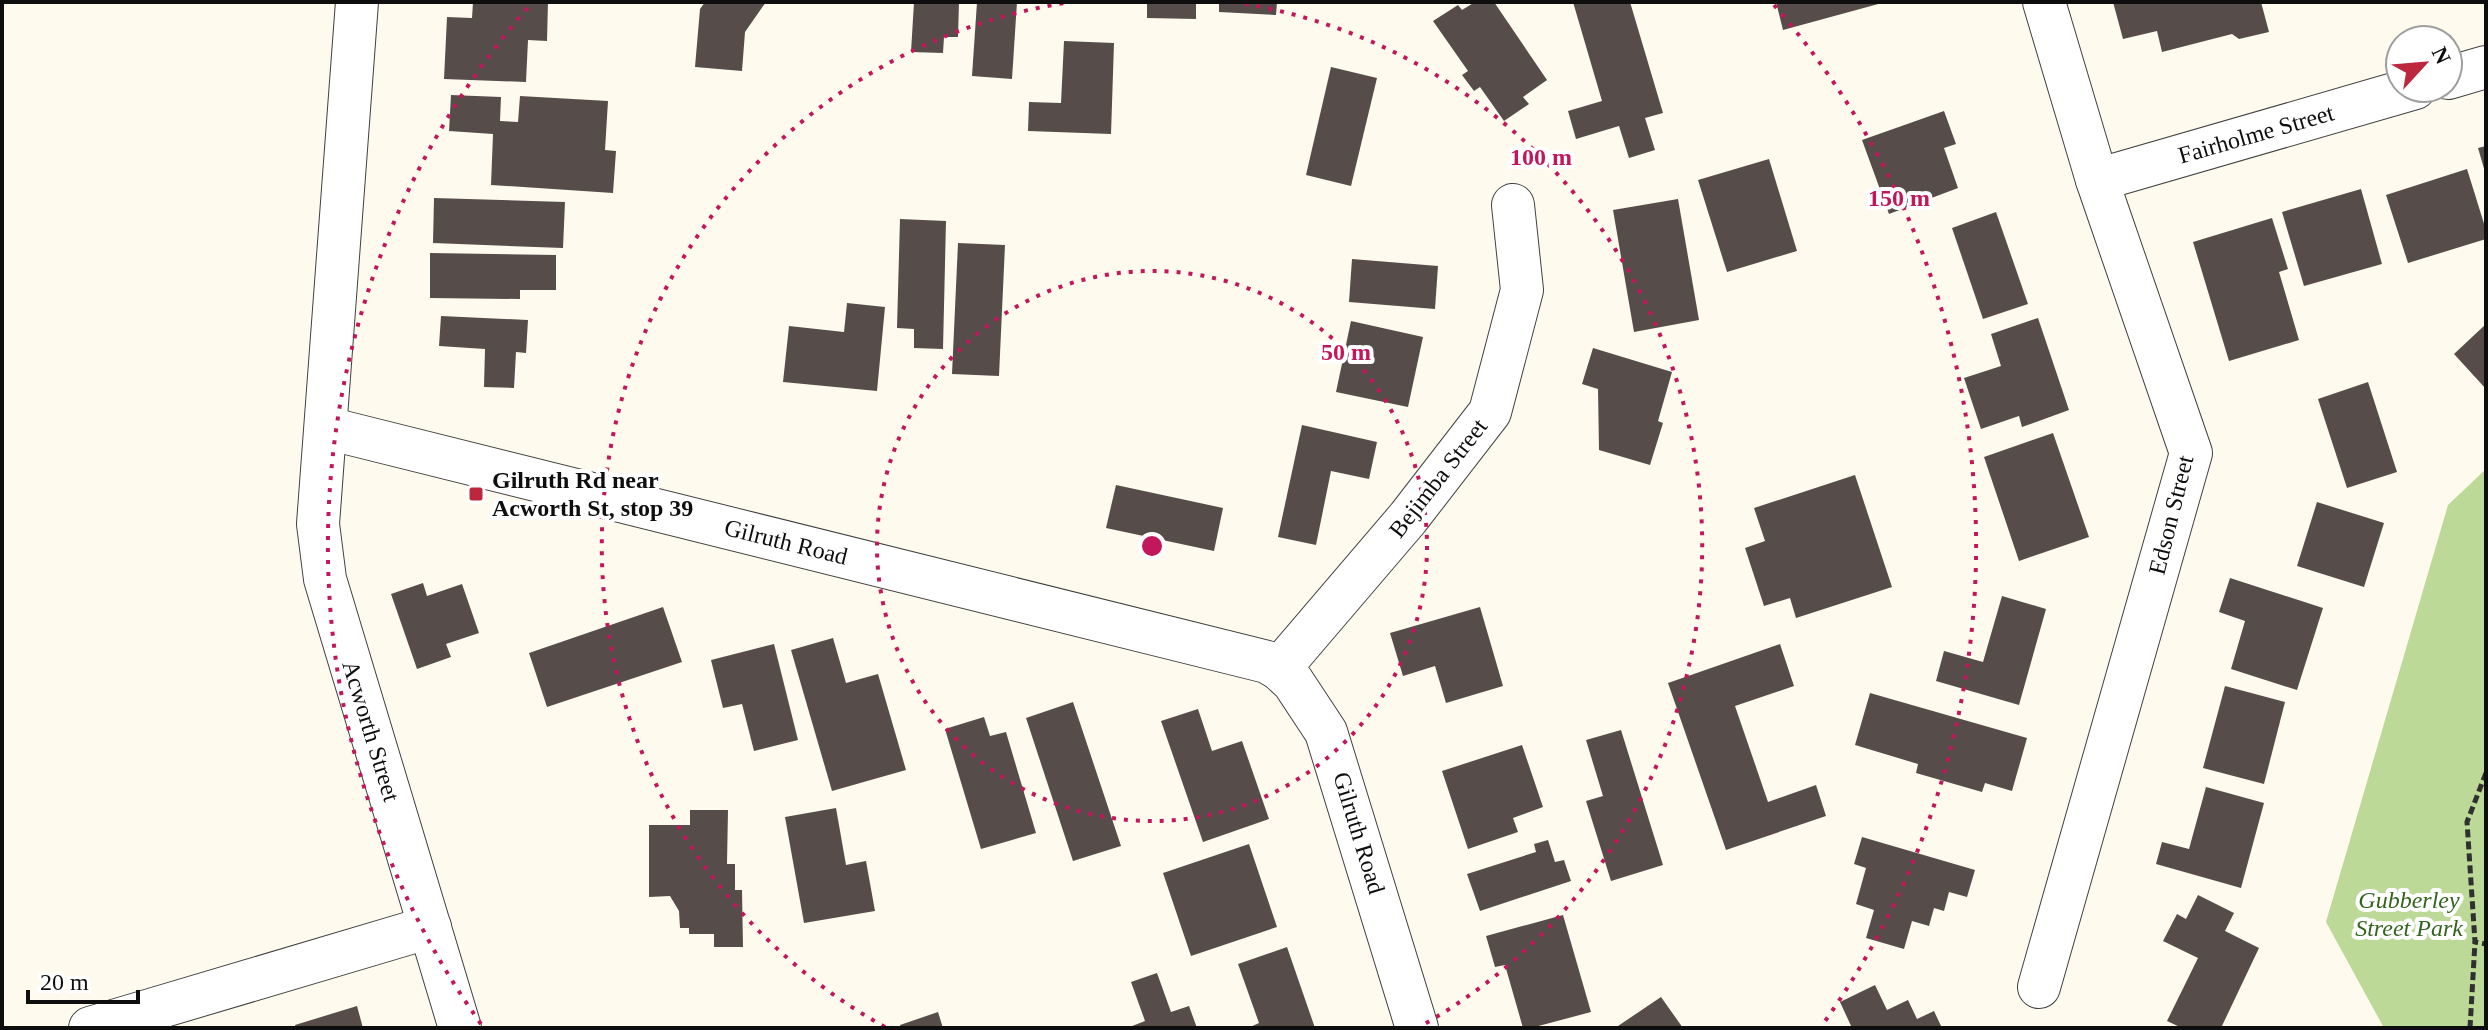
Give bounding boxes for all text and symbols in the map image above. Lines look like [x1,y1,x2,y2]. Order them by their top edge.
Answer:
north arrow [2384,24,2464,104]
text: N [2427,43,2456,68]
street label: Fairholme Street [2175,99,2337,169]
text: 100 m [1510,144,1572,170]
text: 150 m [1868,185,1930,211]
text: 50 m [1321,339,1371,365]
street label: Bejimba Street [1384,413,1493,542]
street label: Edson Street [2144,452,2198,577]
place label: Gilruth Rd near Acworth St, stop 39 [492,467,693,521]
marker: Gilruth Rd near Acworth St, stop 39 [467,485,485,503]
street label: Gilruth Road [722,514,850,570]
centre of rings [1138,532,1166,560]
street label: Acworth Street [337,657,405,805]
street label: Gilruth Road [1328,769,1390,897]
park label: Gubberley Street Park [2355,887,2463,941]
scale bar [28,954,138,1004]
text: 20 m [40,969,89,995]

